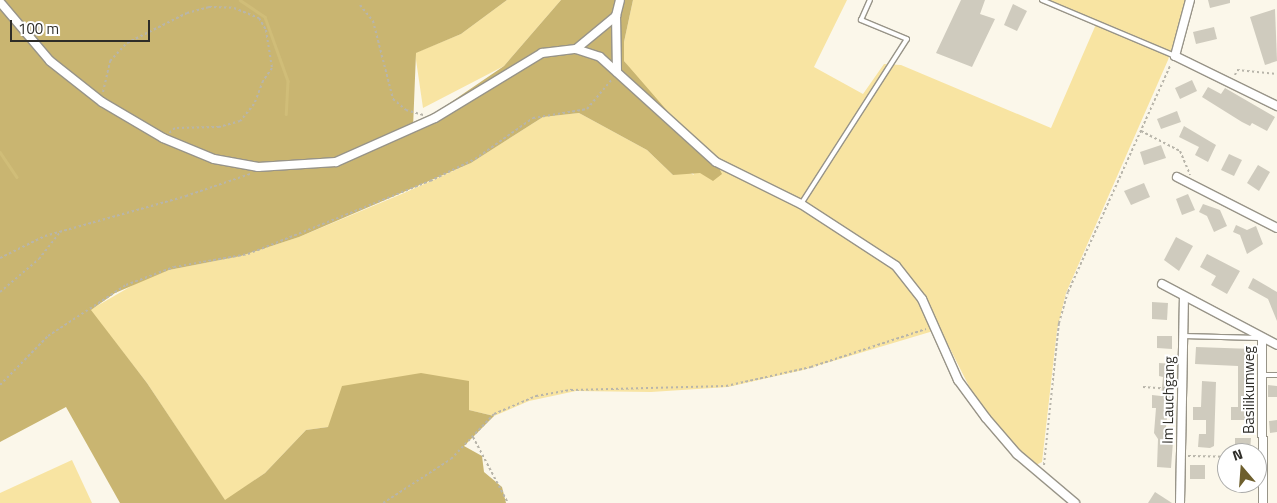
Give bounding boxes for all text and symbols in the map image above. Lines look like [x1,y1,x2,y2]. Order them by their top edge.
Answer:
scale bar [12,10,152,42]
text: 100 m [18,17,59,40]
street label: Basilikumweg [1240,346,1258,434]
street label: Im Lauchgang [1158,356,1178,444]
north arrow [1217,443,1267,493]
text: N [1230,443,1245,466]

